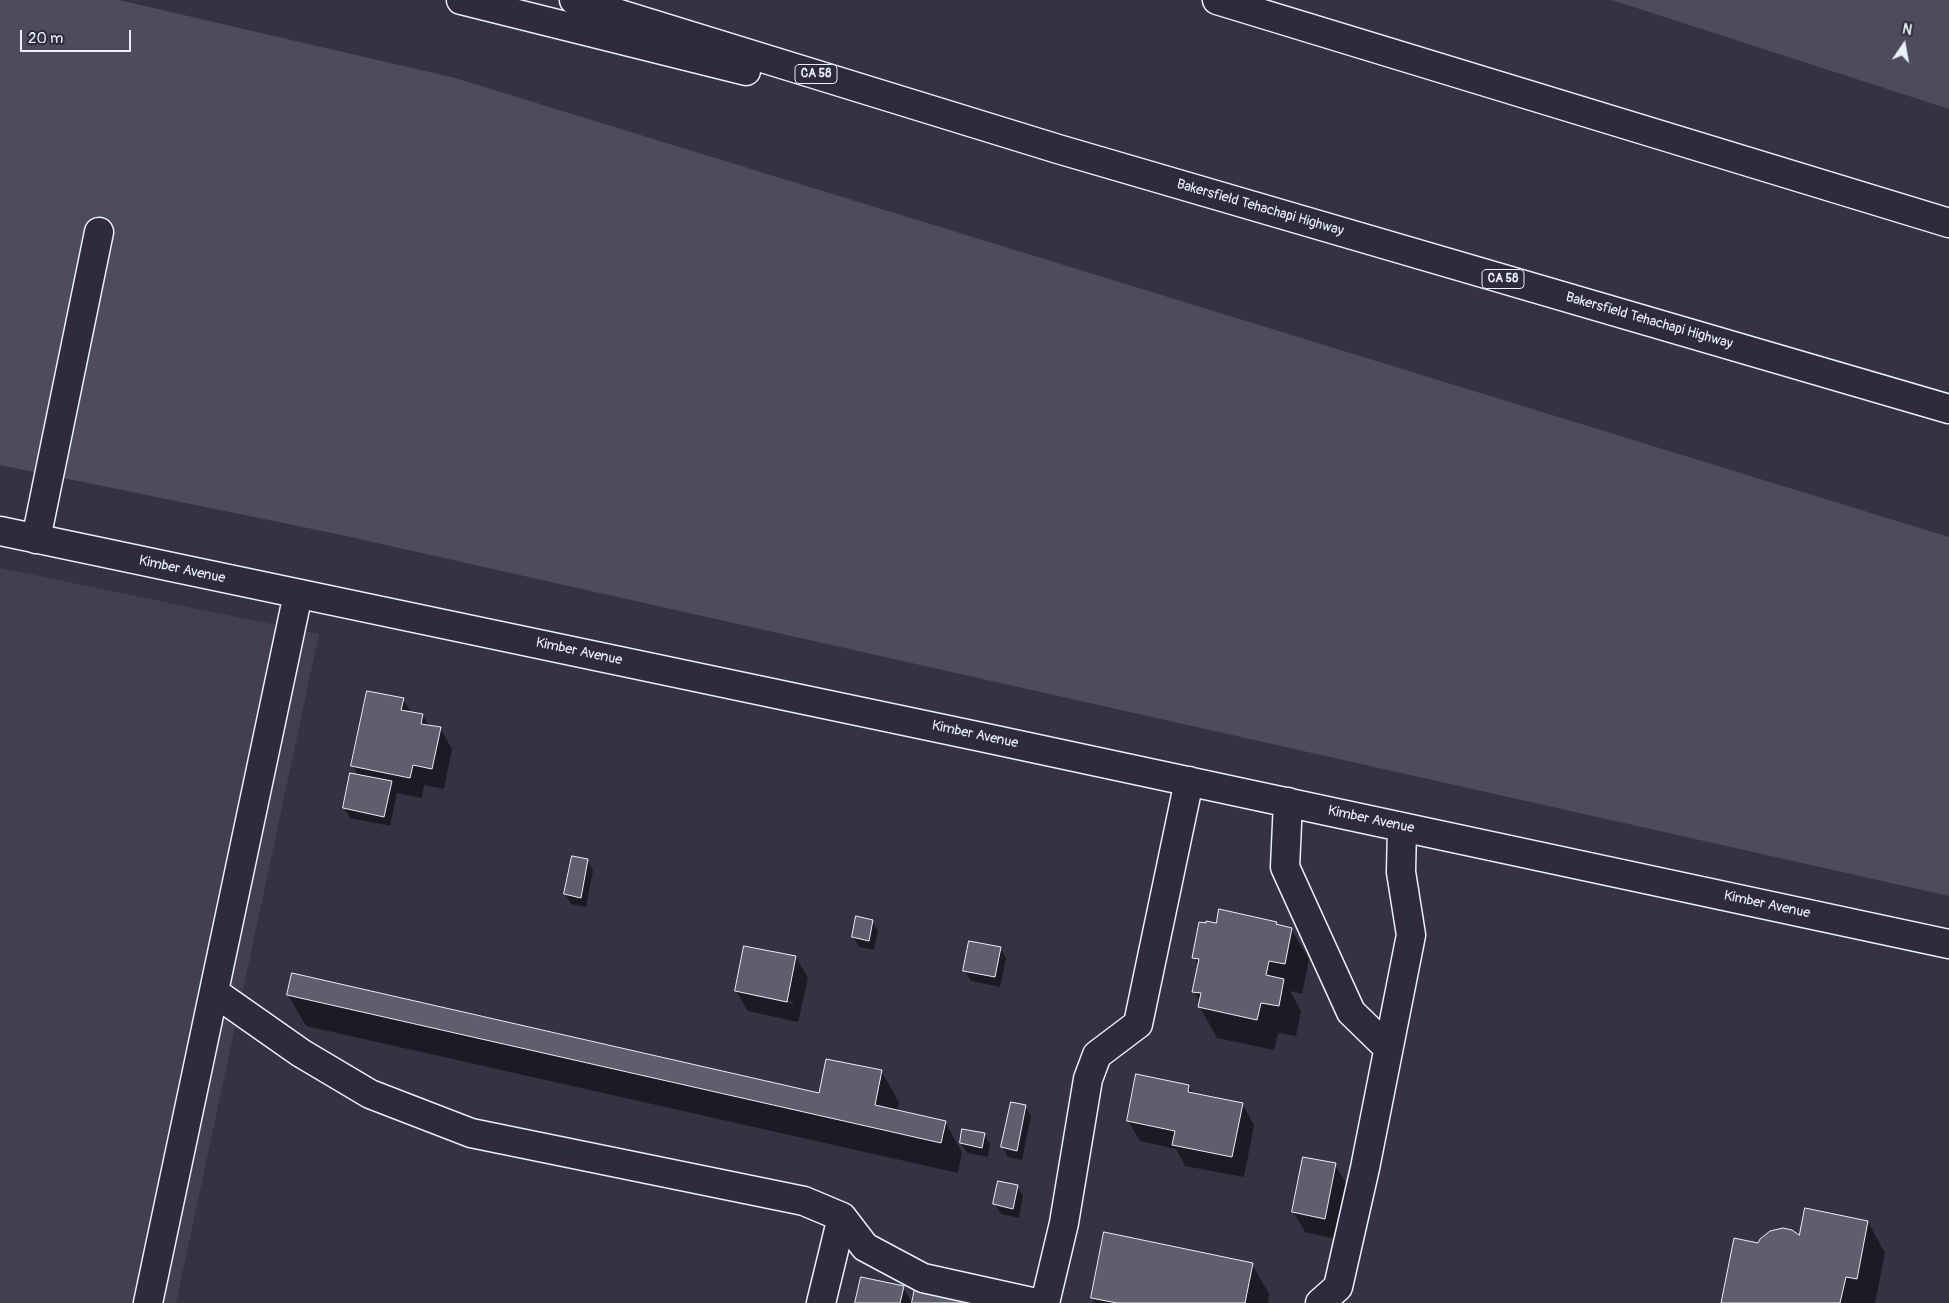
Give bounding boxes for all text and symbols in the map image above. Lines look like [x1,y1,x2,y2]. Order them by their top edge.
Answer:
scale bar [22,20,134,52]
north arrow [1879,20,1929,70]
text: N [1901,21,1914,39]
text: 20 m [28,29,63,48]
road number: CA 58 [795,64,837,84]
street label: Bakersfield Tehachapi Highway [1175,176,1345,240]
road number: CA 58 [1482,270,1524,288]
street label: Bakersfield Tehachapi Highway [1564,289,1734,353]
street label: Kimber Avenue [137,553,227,587]
street label: Kimber Avenue [534,635,624,669]
street label: Kimber Avenue [930,718,1020,752]
street label: Kimber Avenue [1326,803,1416,837]
street label: Kimber Avenue [1722,888,1812,922]

